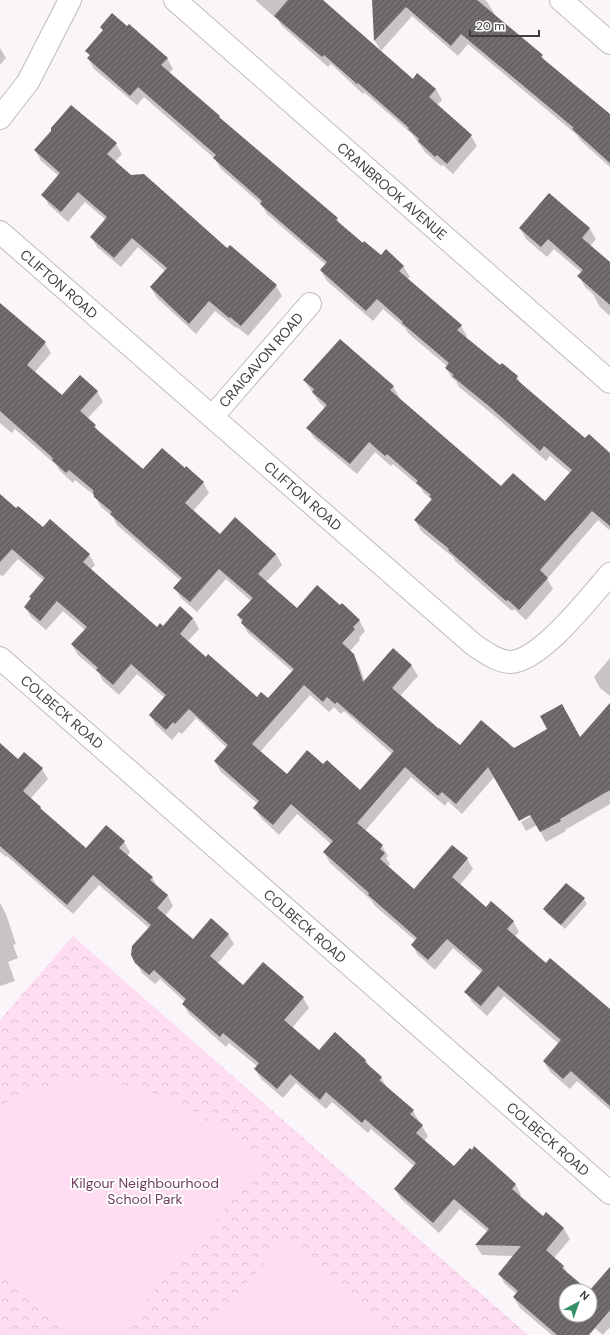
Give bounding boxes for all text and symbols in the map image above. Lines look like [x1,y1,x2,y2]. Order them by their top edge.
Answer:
scale bar [470,12,539,38]
text: 20 m [476,18,505,34]
street label: CRANBROOK AVENUE [333,138,451,244]
street label: CLIFTON ROAD [16,245,102,323]
street label: CRAIGAVON ROAD [215,309,307,411]
street label: CLIFTON ROAD [260,457,346,535]
street label: COLBECK ROAD [17,671,107,753]
street label: COLBECK ROAD [260,885,350,967]
street label: COLBECK ROAD [503,1098,593,1180]
park label: Kilgour Neighbourhood School Park [71,1174,219,1208]
north arrow [558,1283,598,1323]
text: N [577,1288,592,1303]

